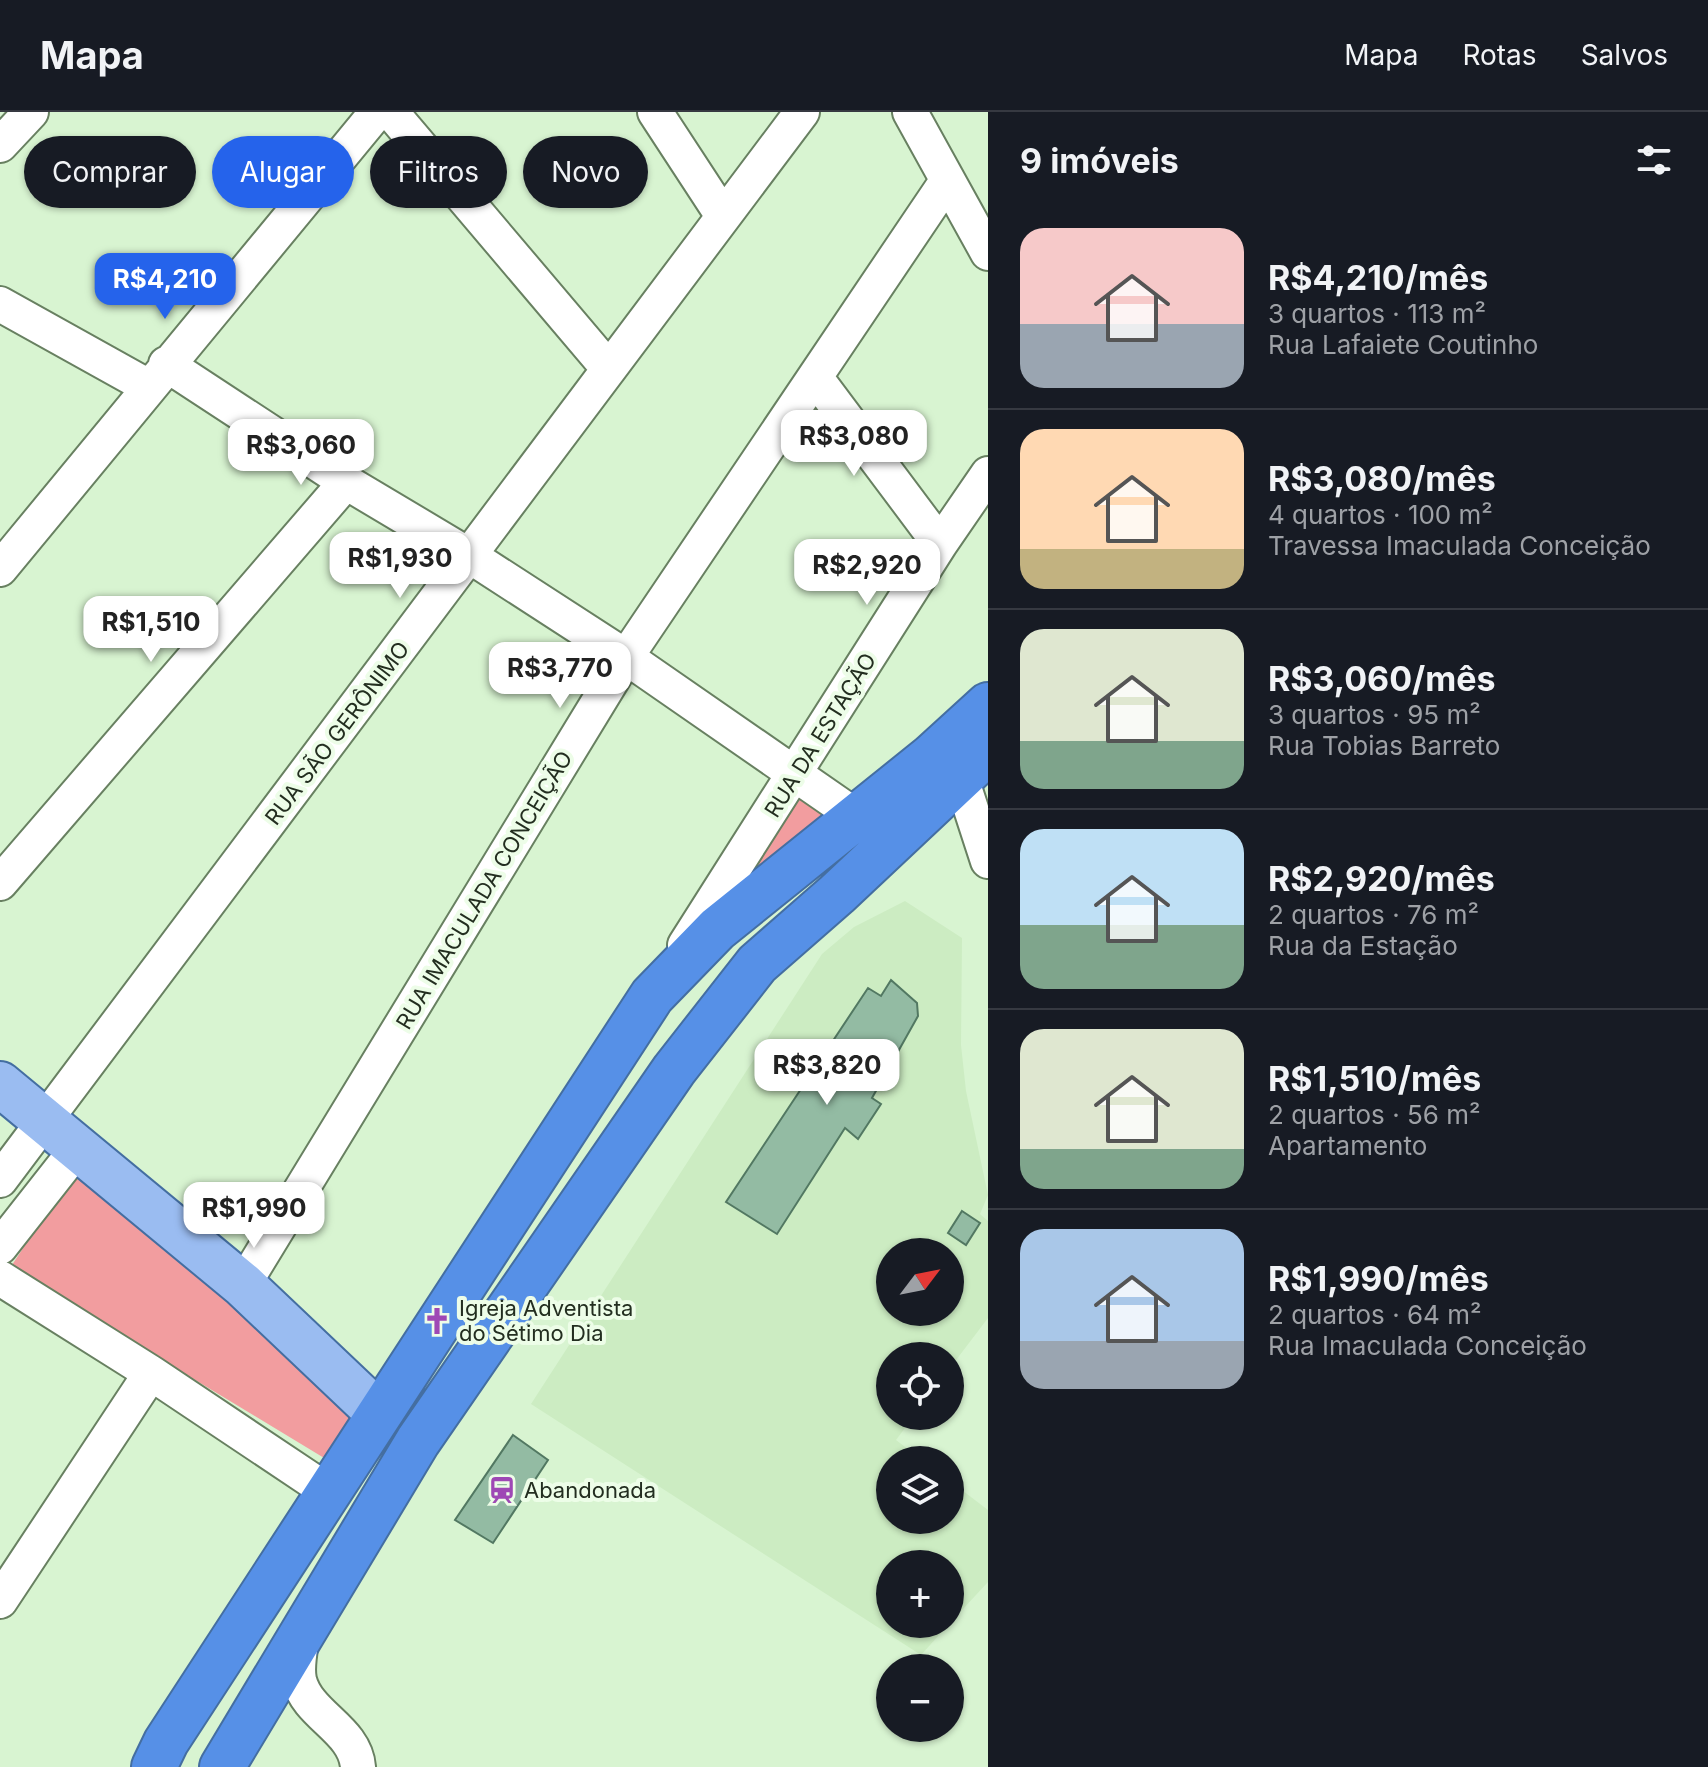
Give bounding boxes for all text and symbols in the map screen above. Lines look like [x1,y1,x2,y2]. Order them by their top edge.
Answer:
text: Mapa [40,32,144,78]
text: Mapa [1344,38,1418,72]
text: Rotas [1462,38,1537,72]
text: Salvos [1581,38,1668,72]
chip: Comprar [24,136,196,208]
chip: Alugar [212,136,354,208]
chip: Filtros [370,136,507,208]
chip: Novo [523,136,648,208]
icon: filters [1632,138,1676,182]
text: 9 imóveis [1020,140,1179,181]
pin: R$4,210 [91,253,239,321]
text: R$4,210/mês [1268,257,1488,298]
icon: home [1084,260,1180,356]
text: R$4,210 [113,263,217,294]
text: 3 quartos · 113 m² [1268,298,1486,329]
text: Rua Lafaiete Coutinho [1268,329,1538,360]
pin: R$3,080 [780,410,928,478]
pin: R$3,060 [227,419,375,487]
text: R$3,080 [799,420,909,451]
text: R$3,060 [246,429,356,460]
text: R$3,080/mês [1268,458,1496,499]
icon: home [1084,461,1180,557]
text: 4 quartos · 100 m² [1268,499,1493,530]
text: Travessa Imaculada Conceição [1268,530,1651,561]
pin: R$1,930 [326,532,474,600]
pin: R$2,920 [793,539,941,607]
text: R$1,930 [348,542,452,573]
text: R$2,920 [812,549,922,580]
pin: R$1,510 [77,596,225,664]
text: R$1,510 [101,606,201,637]
street label: RUA SÃO GERÔNIMO [260,636,414,830]
pin: R$3,770 [486,642,634,710]
street label: RUA DA ESTAÇÃO [759,648,881,822]
text: R$3,770 [507,652,613,683]
text: R$3,060/mês [1268,658,1496,699]
icon: home [1084,661,1180,757]
text: 3 quartos · 95 m² [1268,699,1481,730]
text: Rua Tobias Barreto [1268,730,1500,761]
street label: RUA IMACULADA CONCEIÇÃO [391,746,577,1034]
text: R$2,920/mês [1268,858,1495,899]
icon: home [1084,861,1180,957]
text: 2 quartos · 76 m² [1268,899,1479,930]
text: Rua da Estação [1268,930,1458,961]
pin: R$3,820 [753,1039,901,1107]
text: R$3,820 [772,1049,882,1080]
text: R$1,510/mês [1268,1058,1481,1099]
icon: home [1084,1061,1180,1157]
text: 2 quartos · 56 m² [1268,1099,1480,1130]
text: Apartamento [1268,1130,1427,1161]
pin: R$1,990 [180,1182,328,1250]
text: R$1,990 [202,1192,306,1223]
north arrow [876,1238,964,1326]
map controls [876,1238,964,1742]
text: R$1,990/mês [1268,1258,1489,1299]
icon: home [1084,1261,1180,1357]
place label: Igreja Adventista do Sétimo Dia [459,1295,633,1346]
text: 2 quartos · 64 m² [1268,1299,1481,1330]
church icon: Igreja Adventista do Sétimo Dia [422,1306,452,1336]
text: Rua Imaculada Conceição [1268,1330,1587,1361]
button: locate [876,1342,964,1430]
button: layers [876,1446,964,1534]
station icon: Abandonada [487,1475,517,1505]
place label: Abandonada [524,1477,656,1503]
button: + [876,1550,964,1638]
button: − [876,1654,964,1742]

